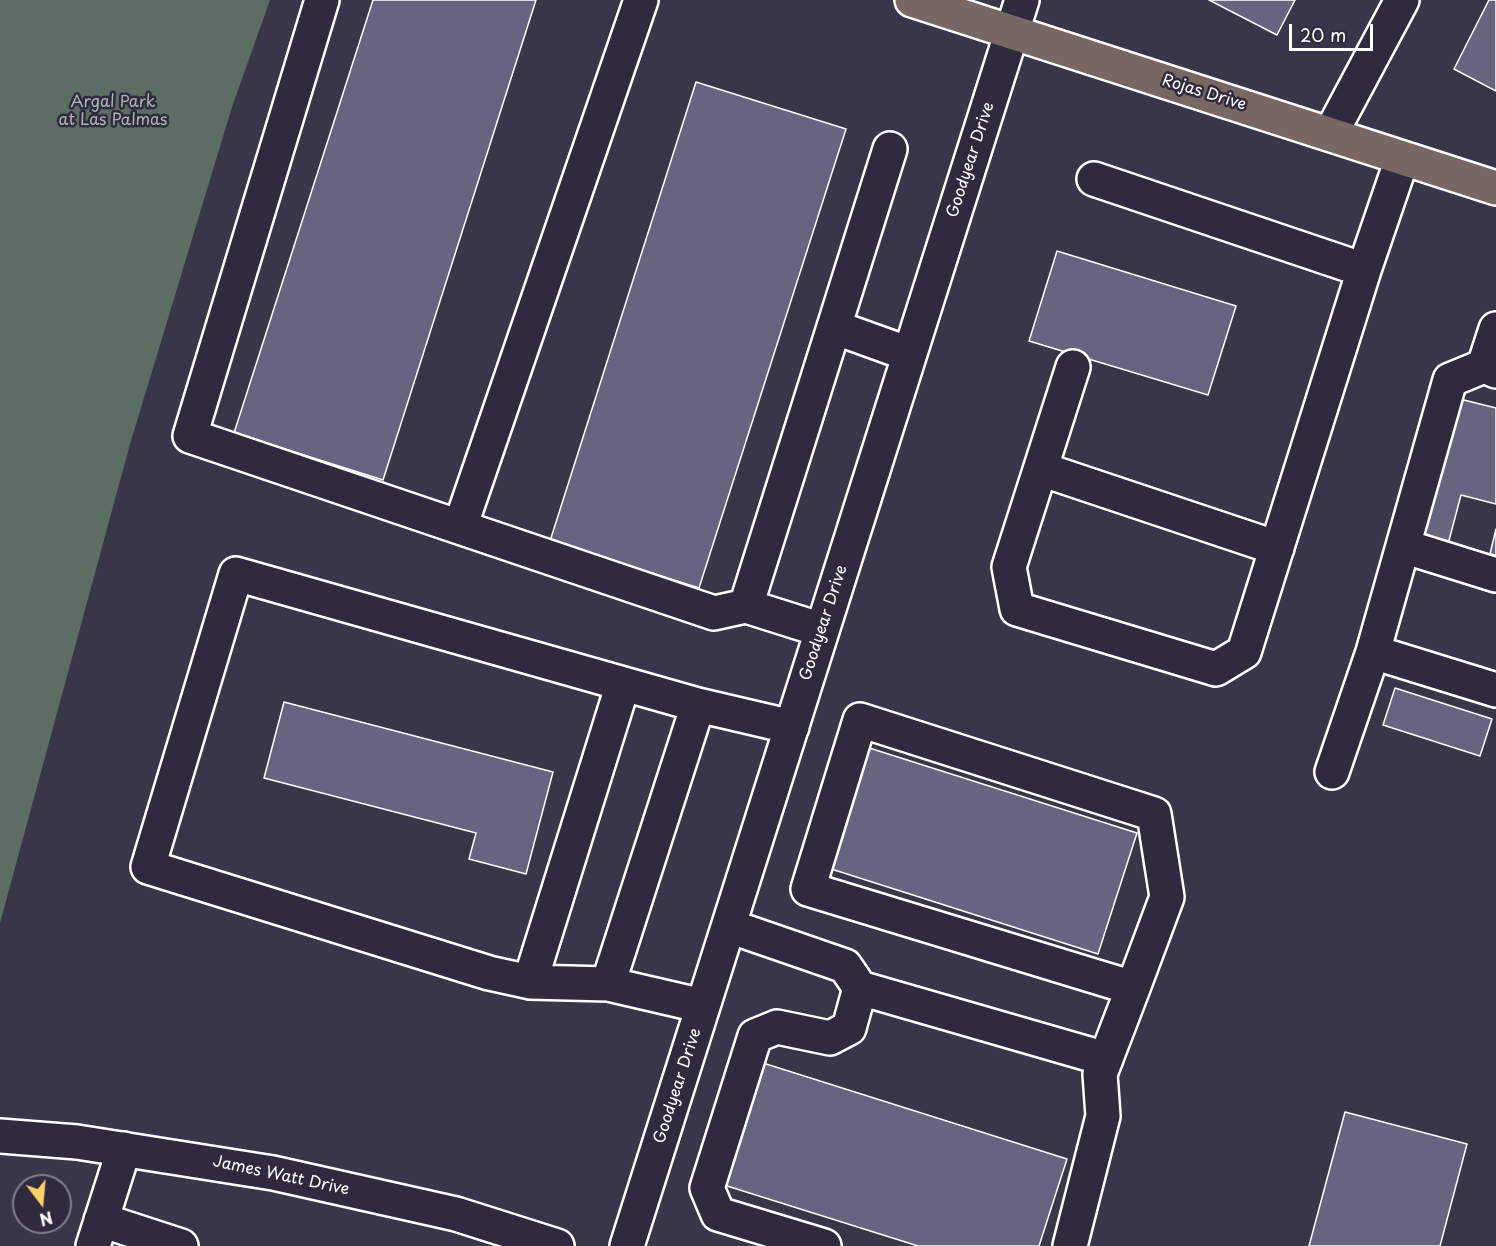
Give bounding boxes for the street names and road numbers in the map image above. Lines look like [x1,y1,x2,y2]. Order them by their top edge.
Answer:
street label: Rojas Drive [1159,71,1249,115]
street label: Goodyear Drive [943,100,999,220]
street label: Goodyear Drive [796,563,852,683]
street label: Goodyear Drive [650,1026,706,1146]
street label: James Watt Drive [211,1152,351,1200]

